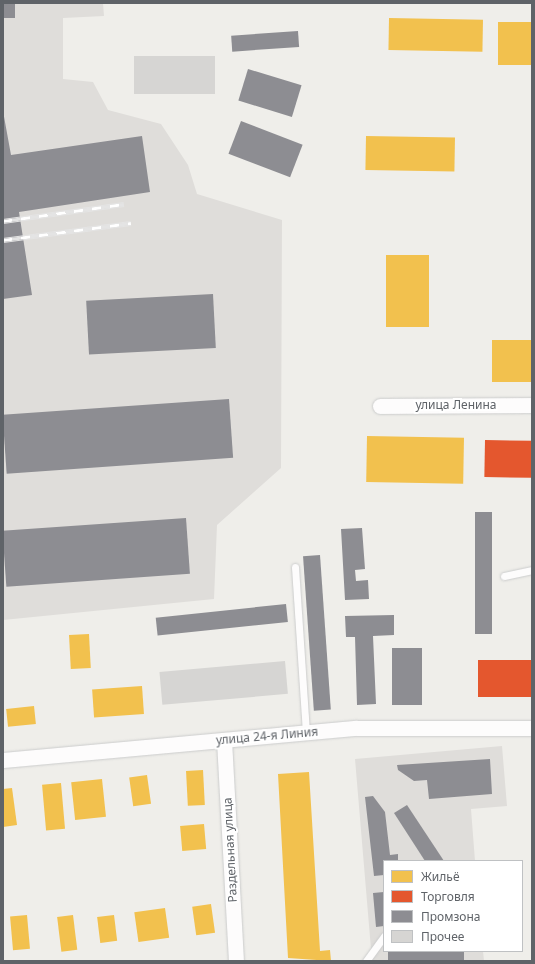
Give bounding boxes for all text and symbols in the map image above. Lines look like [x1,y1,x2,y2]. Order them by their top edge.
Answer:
street label: улица Ленина [416,398,496,412]
street label: улица 24-я Линия [215,724,319,748]
street label: Раздельная улица [220,797,240,903]
legend [383,860,523,952]
text: Жильё [421,868,460,885]
text: Торговля [421,888,475,905]
text: Промзона [421,908,480,925]
text: Прочее [421,928,464,945]

